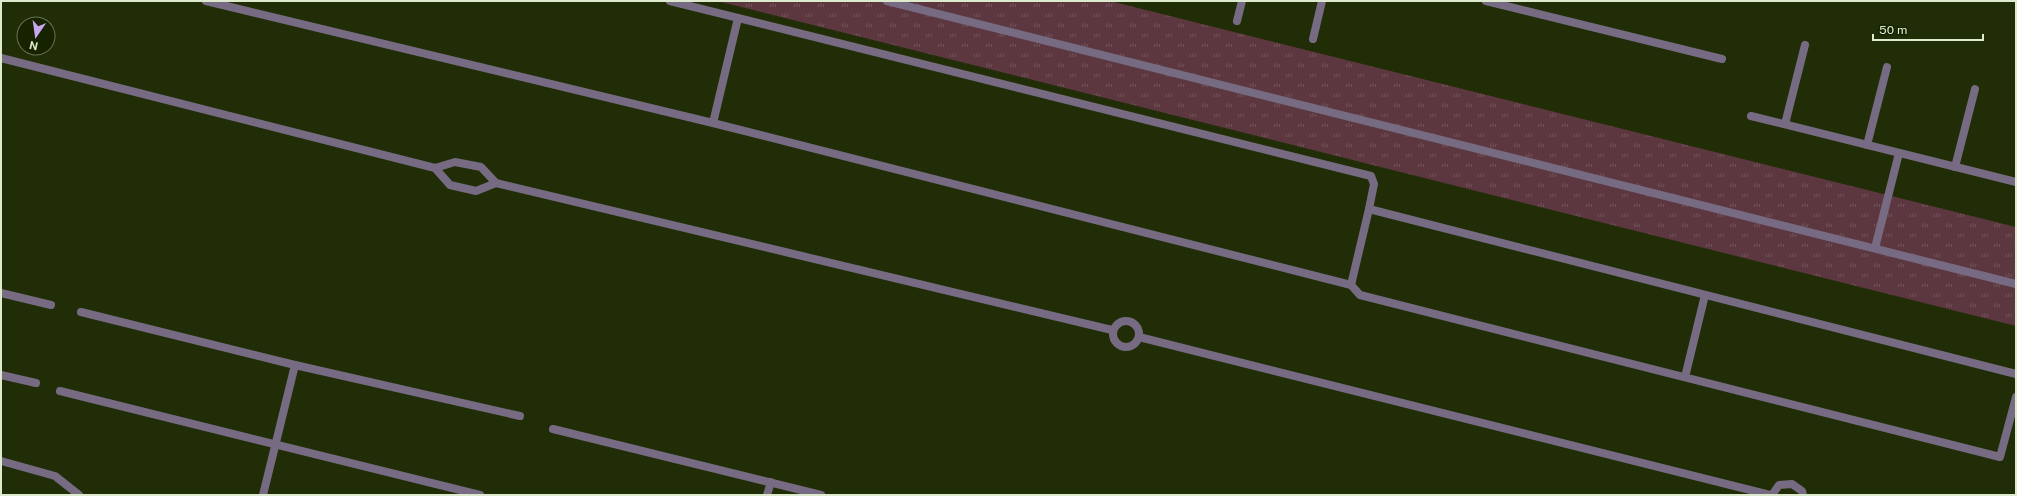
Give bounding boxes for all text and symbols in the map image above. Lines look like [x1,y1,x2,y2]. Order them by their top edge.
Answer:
north arrow [16,16,56,56]
scale bar [1873,16,1983,42]
text: 50 m [1879,23,1907,37]
text: N [28,39,39,53]

